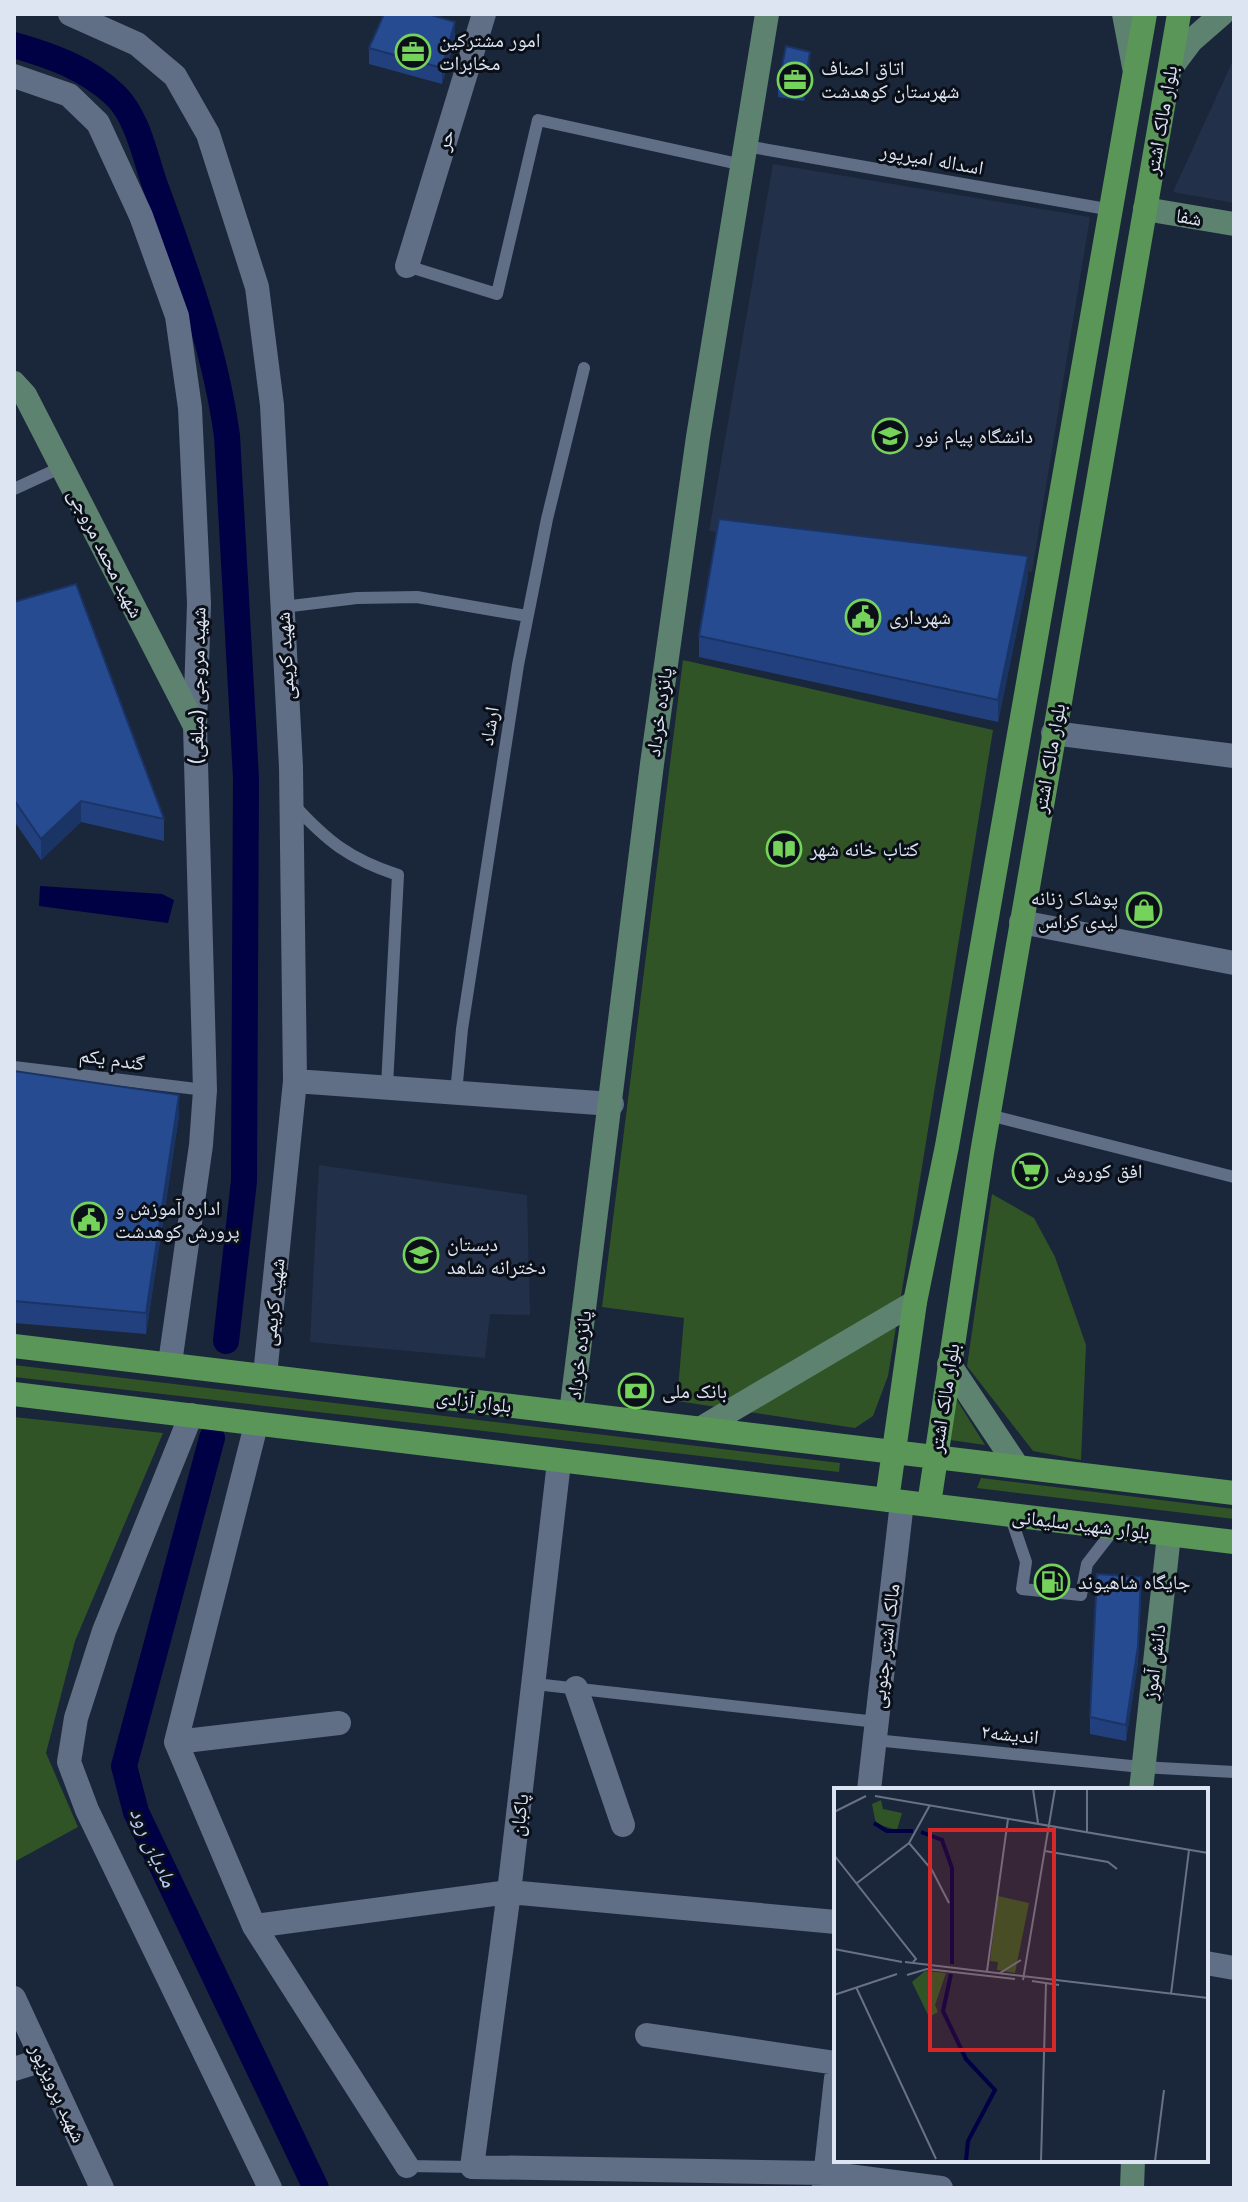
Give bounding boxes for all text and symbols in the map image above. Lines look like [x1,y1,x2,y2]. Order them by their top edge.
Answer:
place label: امور مشترکین مخابرات [439,28,540,75]
office icon: امور مشترکین مخابرات [394,33,432,71]
place label: اتاق اصناف شهرستان کوهدشت [821,56,959,103]
office icon: اتاق اصناف شهرستان کوهدشت [776,61,814,99]
street label: بلوار مالک اشتر [1139,63,1182,178]
street label: حر [430,126,460,154]
street label: اسداله امیرپور [878,138,985,180]
street label: شفا [1174,203,1204,231]
school or university icon: دانشگاه پیام نور [871,417,909,455]
place label: دانشگاه پیام نور [915,424,1033,450]
street label: شهید محمد مروجی [63,484,149,622]
public building icon: شهرداری [844,598,882,636]
place label: شهرداری [889,605,951,629]
street label: شهید مروجی (مبلغی) [184,607,210,765]
street label: شهید کریمی [271,611,299,701]
street label: پانزده خرداد [641,666,677,758]
street label: بلوار مالک اشتر [1027,701,1070,816]
street label: ارشاد [474,705,504,747]
library icon: کتاب خانه شهر [765,830,803,868]
place label: کتاب خانه شهر [809,837,918,861]
place label: پوشاک زنانه لیدی کراس [1031,886,1118,933]
shop icon: پوشاک زنانه لیدی کراس [1125,891,1163,929]
street label: گندم یکم [78,1043,146,1077]
supermarket icon: افق کوروش [1011,1152,1049,1190]
place label: افق کوروش [1056,1159,1143,1183]
place label: اداره آموزش و پرورش کوهدشت [115,1196,240,1243]
public building icon: اداره آموزش و پرورش کوهدشت [70,1201,108,1239]
place label: دبستان دخترانه شاهد [447,1232,546,1279]
school or university icon: دبستان دخترانه شاهد [402,1236,440,1274]
street label: شهید کریمی [256,1257,290,1347]
street label: پانزده خرداد [562,1309,597,1401]
street label: بلوار مالک اشتر [923,1341,965,1456]
bank icon: بانک ملی [617,1372,655,1410]
place label: بانک ملی [662,1379,727,1403]
street label: بلوار آزادی [435,1384,513,1418]
street label: بلوار شهید سلیمانی [1011,1504,1151,1544]
fuel station icon: جایگاه شاهیوند [1033,1563,1071,1601]
place label: جایگاه شاهیوند [1078,1570,1191,1594]
street label: مالک اشتر جنوبی [865,1582,905,1710]
street label: دانش آموز [1137,1623,1171,1702]
street label: اندیشه۲ [980,1719,1040,1749]
inset map [834,1788,1208,2162]
street label: پاکبان [504,1792,534,1838]
water label: مادیان رود [124,1803,183,1891]
street label: شهید پرویزپور [24,2039,91,2146]

